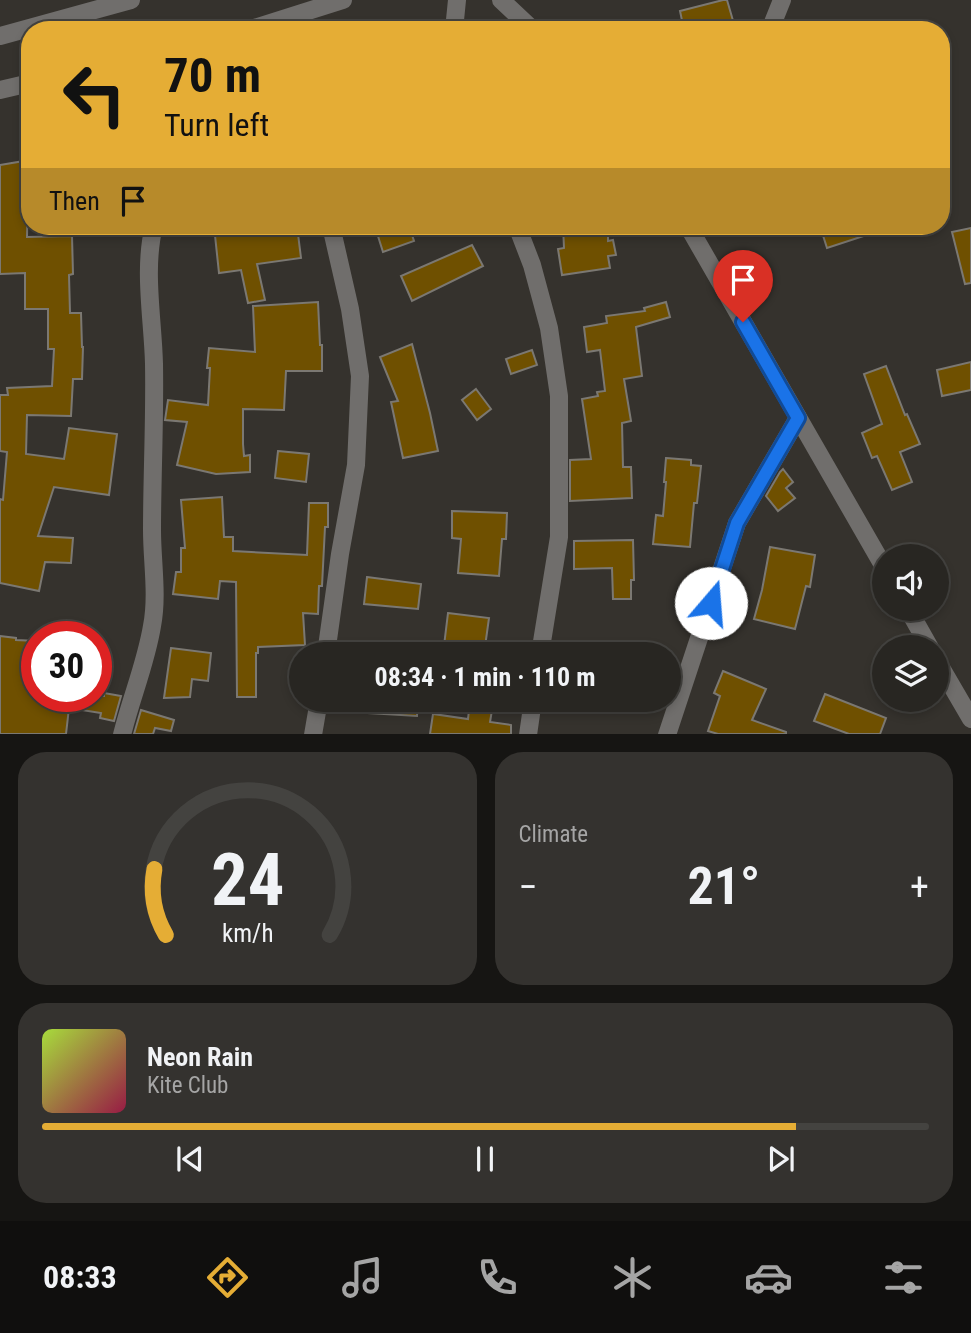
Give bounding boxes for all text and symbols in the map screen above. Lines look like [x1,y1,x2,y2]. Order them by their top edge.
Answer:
text: 70 m [164,47,261,104]
icon: left [49,49,140,140]
text: Turn left [164,106,269,144]
icon: arrive [114,182,152,220]
text: Then [49,186,100,216]
pin [713,250,773,322]
icon: arrive [724,261,762,299]
map controls [872,544,949,712]
button: sound [872,544,949,621]
position arrow [674,566,748,640]
speed limit sign: 30 [21,621,112,712]
button: layers [872,635,949,712]
text: 08:34 · 1 min · 110 m [375,662,595,692]
text: Climate [519,821,588,848]
text: 24 [210,837,284,923]
text: 21° [687,856,760,917]
text: − [519,865,538,909]
text: + [910,865,929,909]
text: km/h [222,918,273,947]
text: Neon Rain [147,1042,253,1072]
text: Kite Club [147,1072,228,1099]
icon: previous [171,1140,209,1178]
icon: pause [466,1140,504,1178]
icon: next [762,1140,800,1178]
icon: directions [203,1253,252,1302]
icon: music [338,1253,387,1302]
icon: phone [473,1253,522,1302]
icon: climate [608,1253,657,1302]
icon: car [744,1253,793,1302]
icon: filters [879,1253,928,1302]
text: 08:33 [43,1258,117,1296]

